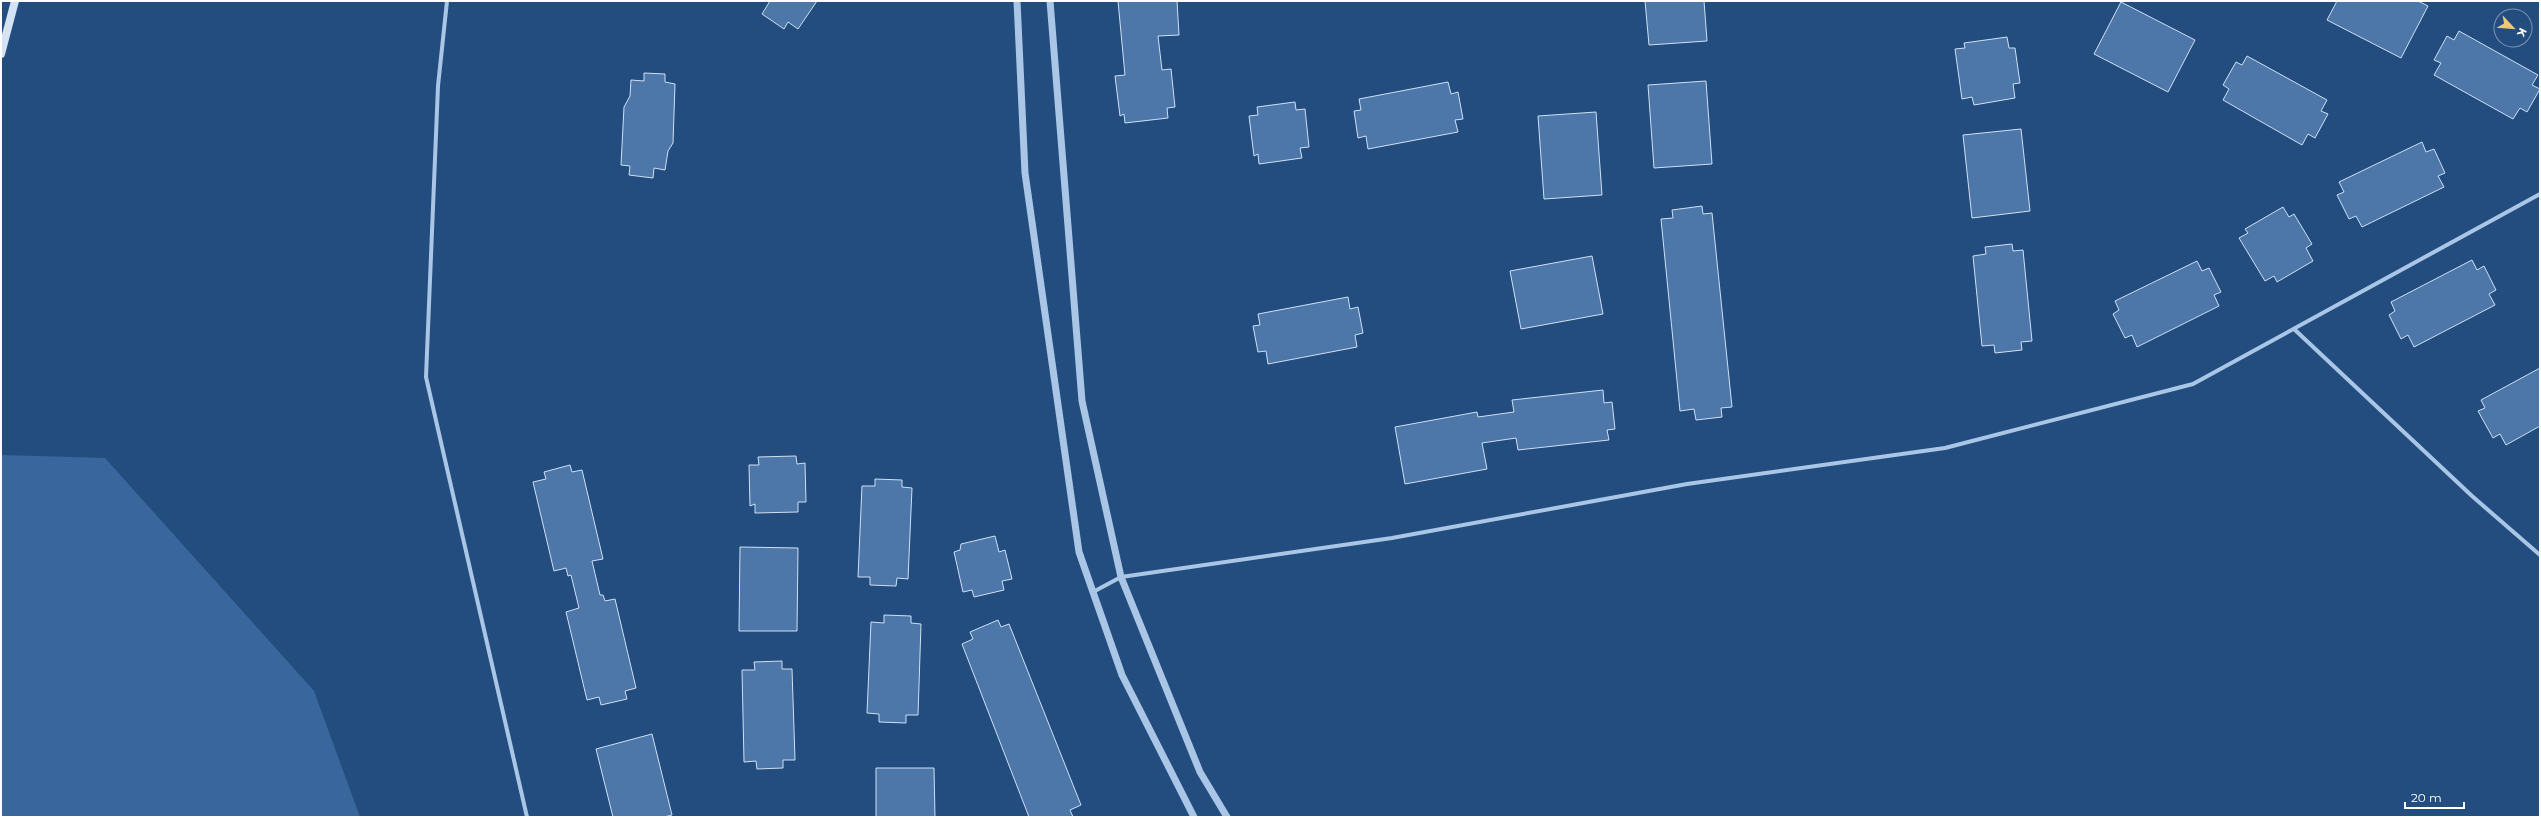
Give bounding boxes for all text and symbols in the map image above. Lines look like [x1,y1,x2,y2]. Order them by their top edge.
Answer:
north arrow [2493,8,2533,48]
text: K [2514,26,2530,40]
scale bar [2405,784,2464,810]
text: 20 m [2411,790,2442,805]

